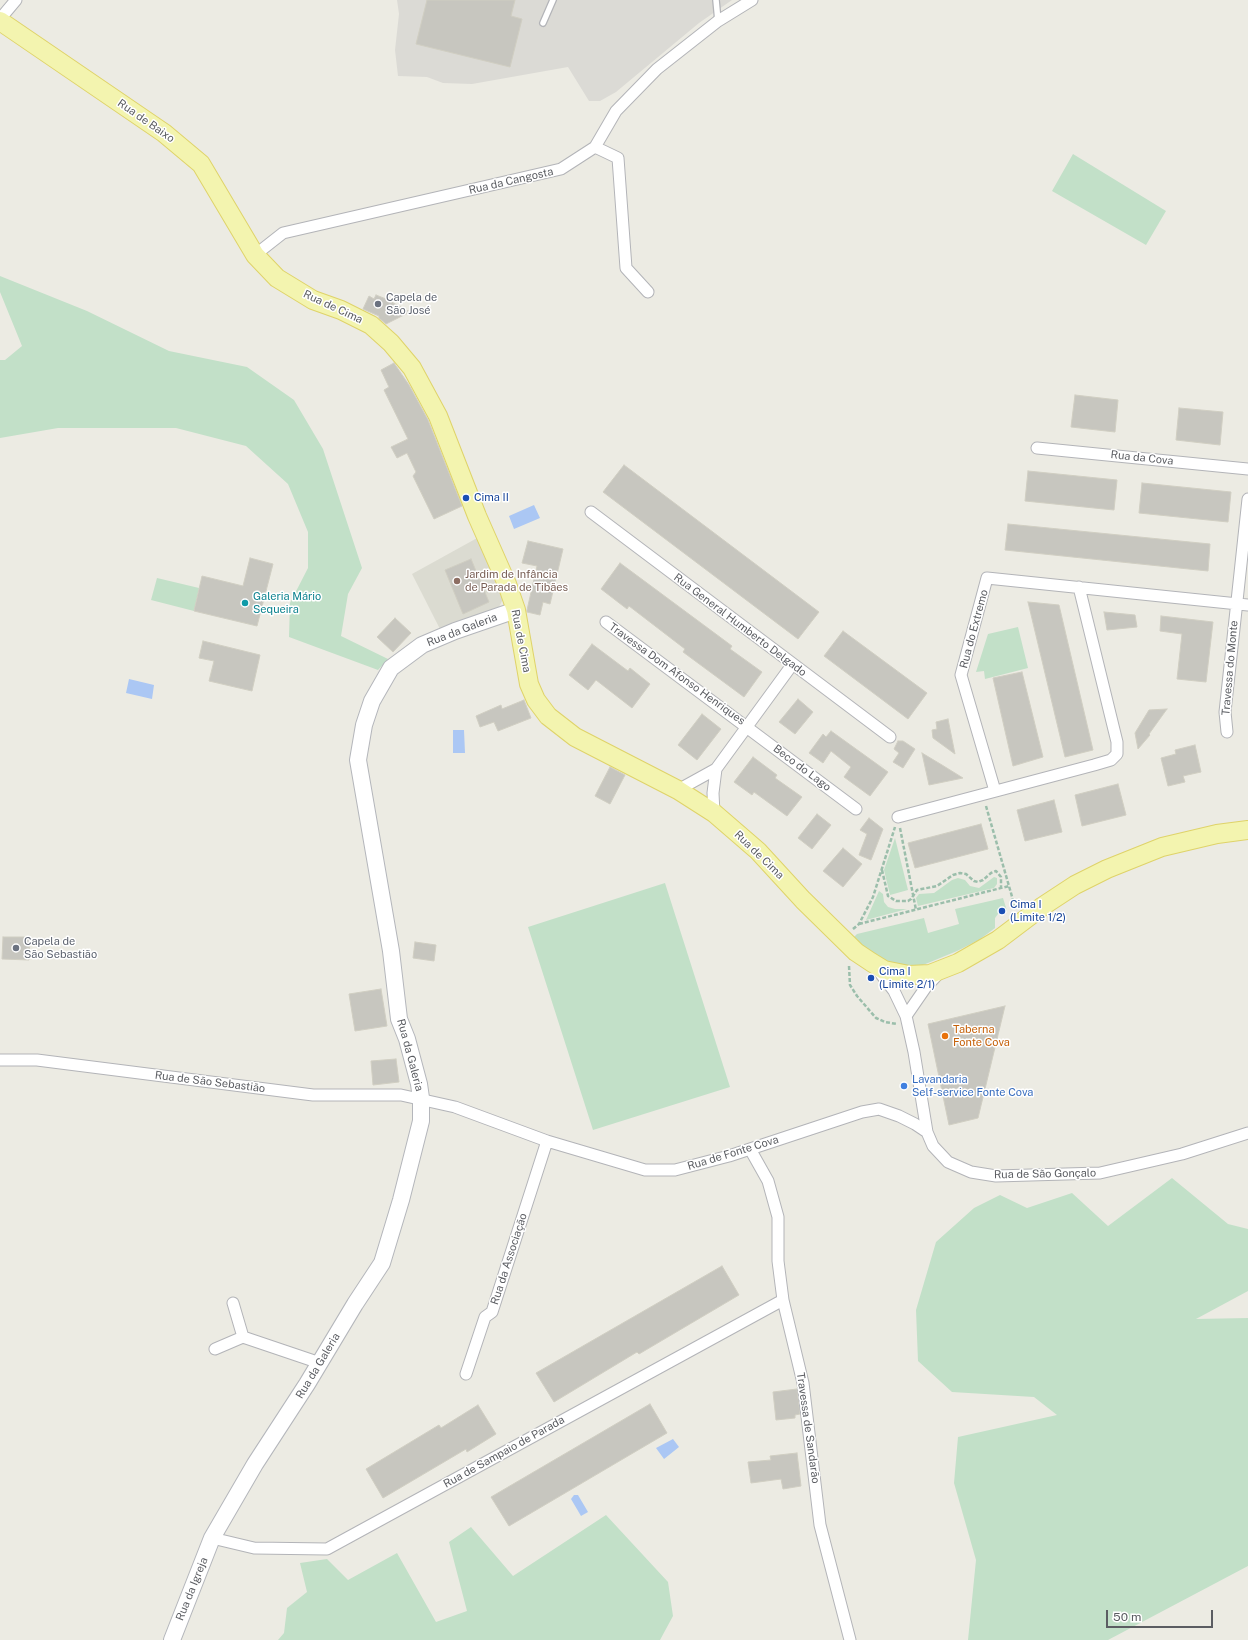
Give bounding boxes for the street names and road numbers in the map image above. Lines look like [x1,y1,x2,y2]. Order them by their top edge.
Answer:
street label: Rua de Baixo [115,97,177,145]
street label: Rua da Cangosta [467,165,555,197]
street label: Rua de Cima [301,288,365,326]
street label: Rua da Cova [1110,448,1174,468]
street label: Rua General Humberto Delgado [671,571,809,679]
street label: Rua do Extremo [957,588,991,670]
street label: Rua de Cima [508,608,534,674]
street label: Rua da Galeria [425,611,499,649]
street label: Travessa Dom Afonso Henriques [606,620,748,728]
street label: Travessa do Monte [1219,620,1241,716]
street label: Beco do Lago [770,742,834,794]
street label: Rua de Cima [731,828,787,882]
street label: Rua da Galeria [394,1017,426,1093]
street label: Rua de São Sebastião [154,1069,266,1095]
street label: Rua de Fonte Cova [686,1133,780,1173]
street label: Rua de São Gonçalo [994,1167,1096,1181]
street label: Rua da Associação [488,1211,530,1307]
street label: Rua da Galeria [293,1331,343,1401]
street label: Travessa de Sandarão [794,1372,822,1484]
street label: Rua de Sampaio de Parada [441,1413,567,1491]
street label: Rua da Igreja [173,1555,211,1623]

